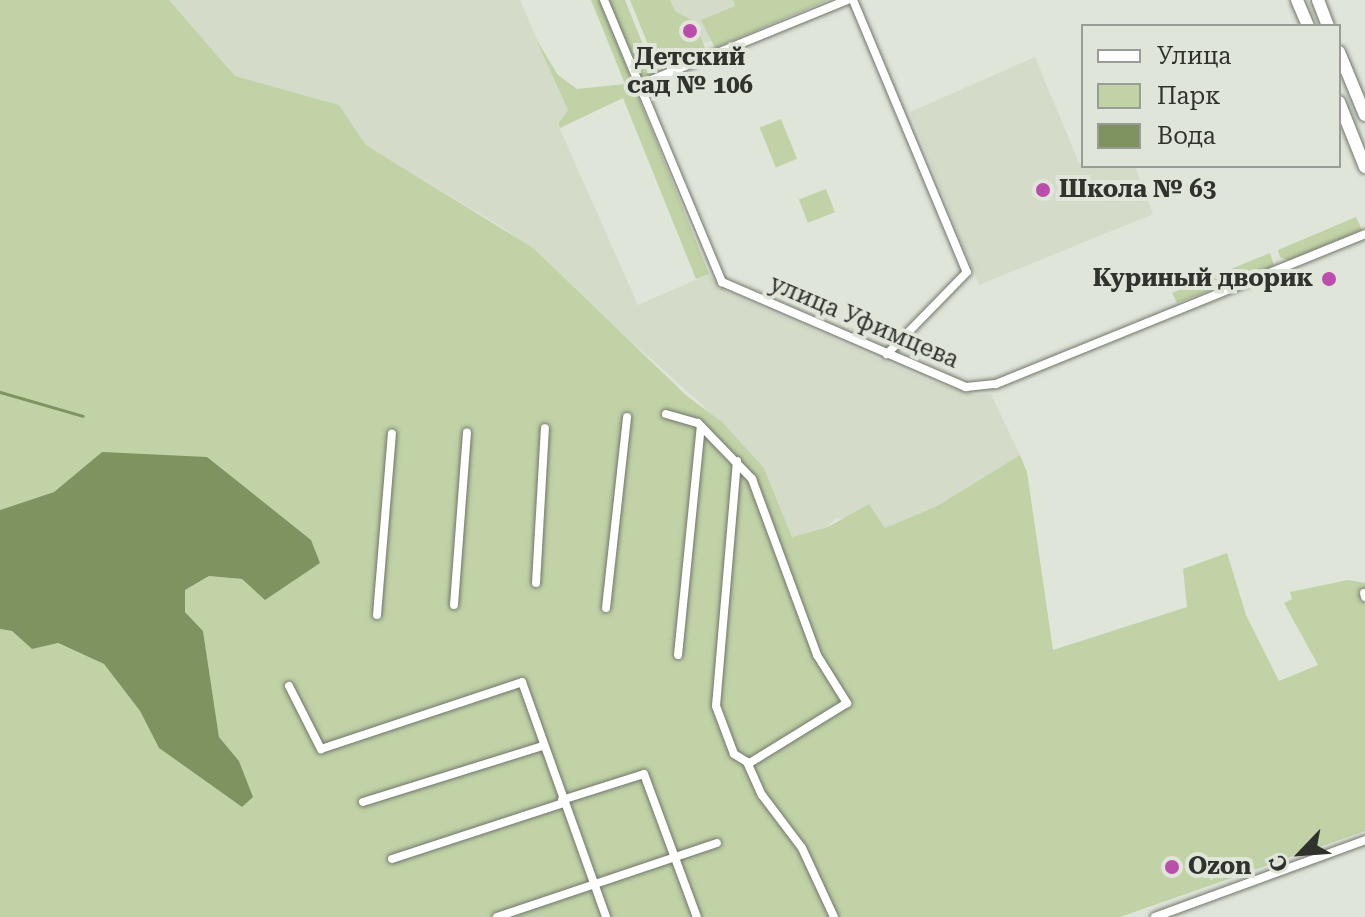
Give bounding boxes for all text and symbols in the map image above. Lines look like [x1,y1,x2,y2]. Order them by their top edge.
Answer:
marker: Детский сад № 106 [681,22,699,40]
legend [1081,24,1341,168]
text: Улица [1157,42,1231,70]
place label: Детский сад № 106 [627,44,753,100]
text: Парк [1157,82,1220,110]
text: Вода [1157,122,1216,150]
place label: Школа № 63 [1059,176,1216,204]
marker: Школа № 63 [1034,181,1052,199]
place label: Куриный дворик [1093,265,1313,293]
street label: улица Уфимцева [765,269,963,375]
marker: Куриный дворик [1320,270,1338,288]
north arrow [1261,813,1341,893]
text: С [1264,851,1293,876]
place label: Ozon [1188,853,1251,881]
marker: Ozon [1163,858,1181,876]

